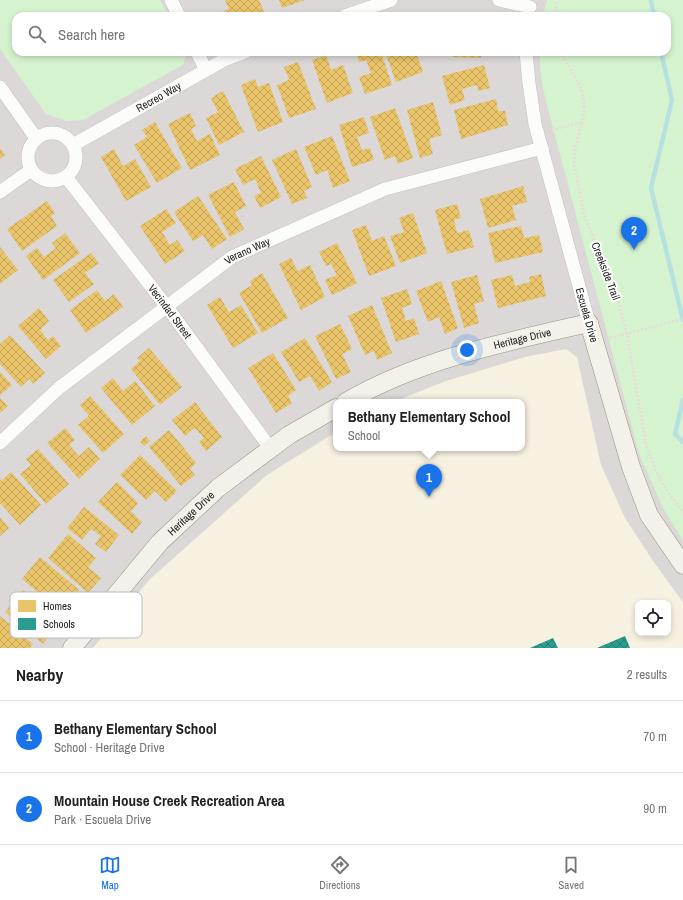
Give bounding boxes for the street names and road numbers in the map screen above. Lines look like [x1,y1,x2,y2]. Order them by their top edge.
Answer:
street label: Recreo Way [133,78,184,115]
street label: Verano Way [221,234,273,267]
street label: Creekside Trail [589,240,623,302]
street label: Vecindad Street [145,282,195,342]
street label: Escuela Drive [573,286,601,344]
street label: Heritage Drive [492,325,552,352]
street label: Heritage Drive [165,488,217,538]

